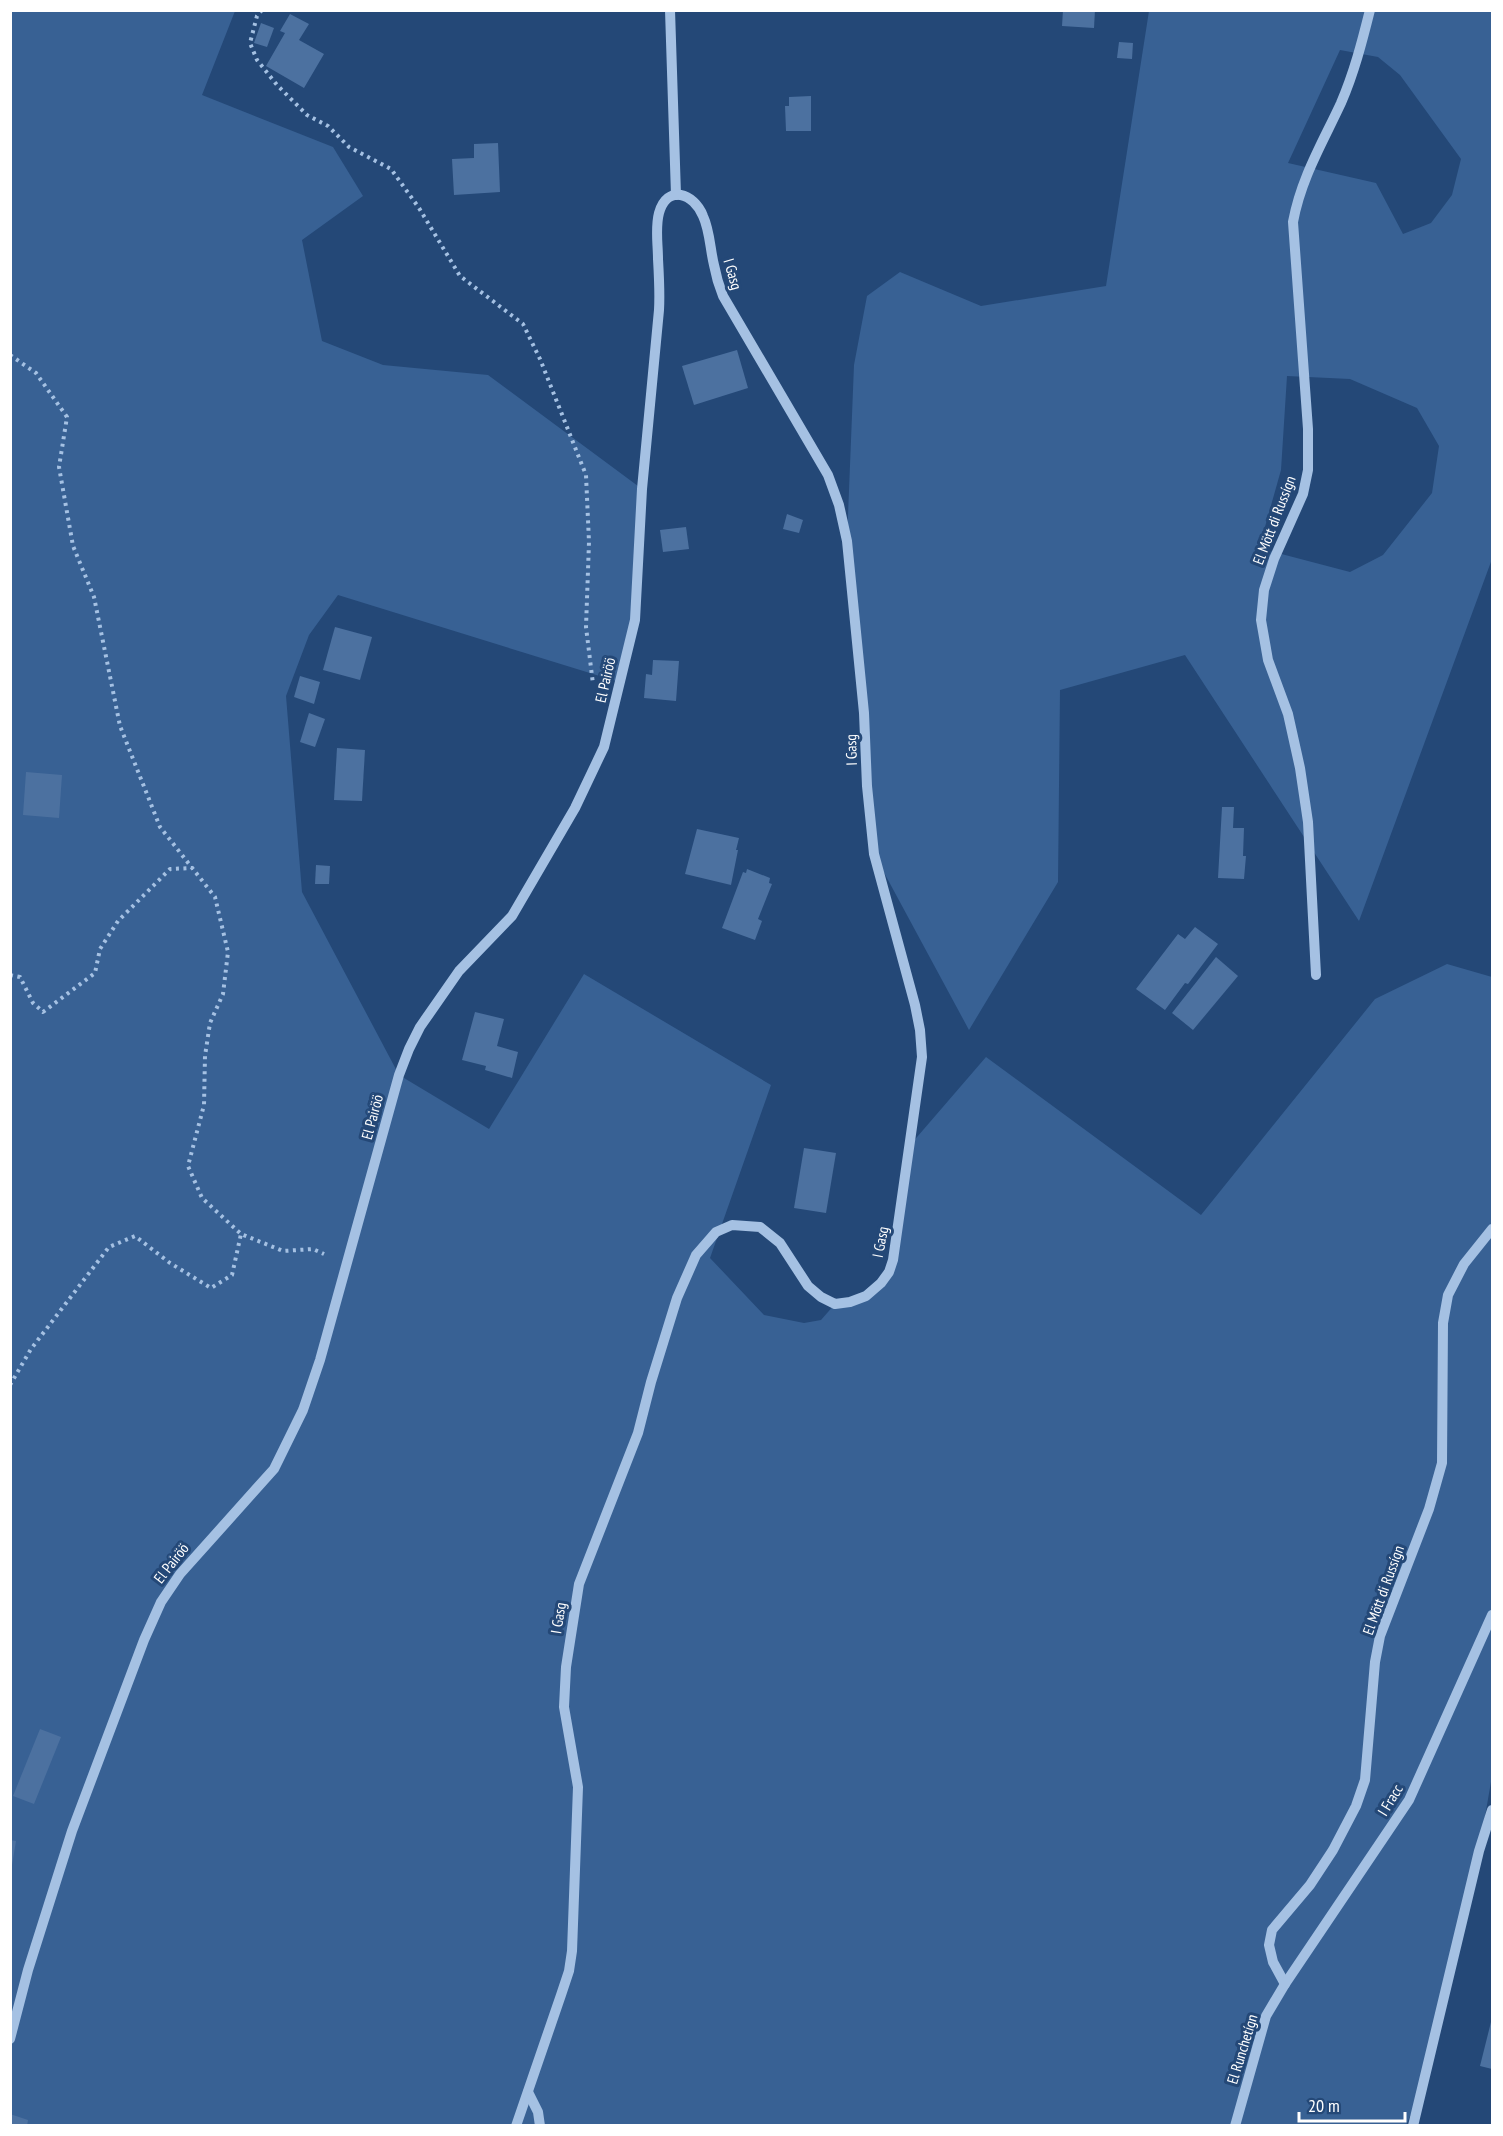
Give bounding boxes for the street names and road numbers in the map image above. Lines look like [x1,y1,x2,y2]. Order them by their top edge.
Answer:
street label: I Gasg [720,256,746,292]
street label: El Mött di Russígn [1248,473,1300,567]
street label: El Pairöö [591,656,619,704]
street label: I Gasg [841,734,861,766]
street label: El Pairöö [357,1092,387,1142]
street label: I Gasg [868,1225,892,1259]
street label: El Pairöö [149,1539,193,1587]
street label: El Mött di Russígn [1358,1543,1408,1637]
street label: I Gasg [546,1601,570,1635]
street label: I Fracc [1373,1780,1407,1819]
street label: El Runchetígn [1222,2012,1262,2086]

